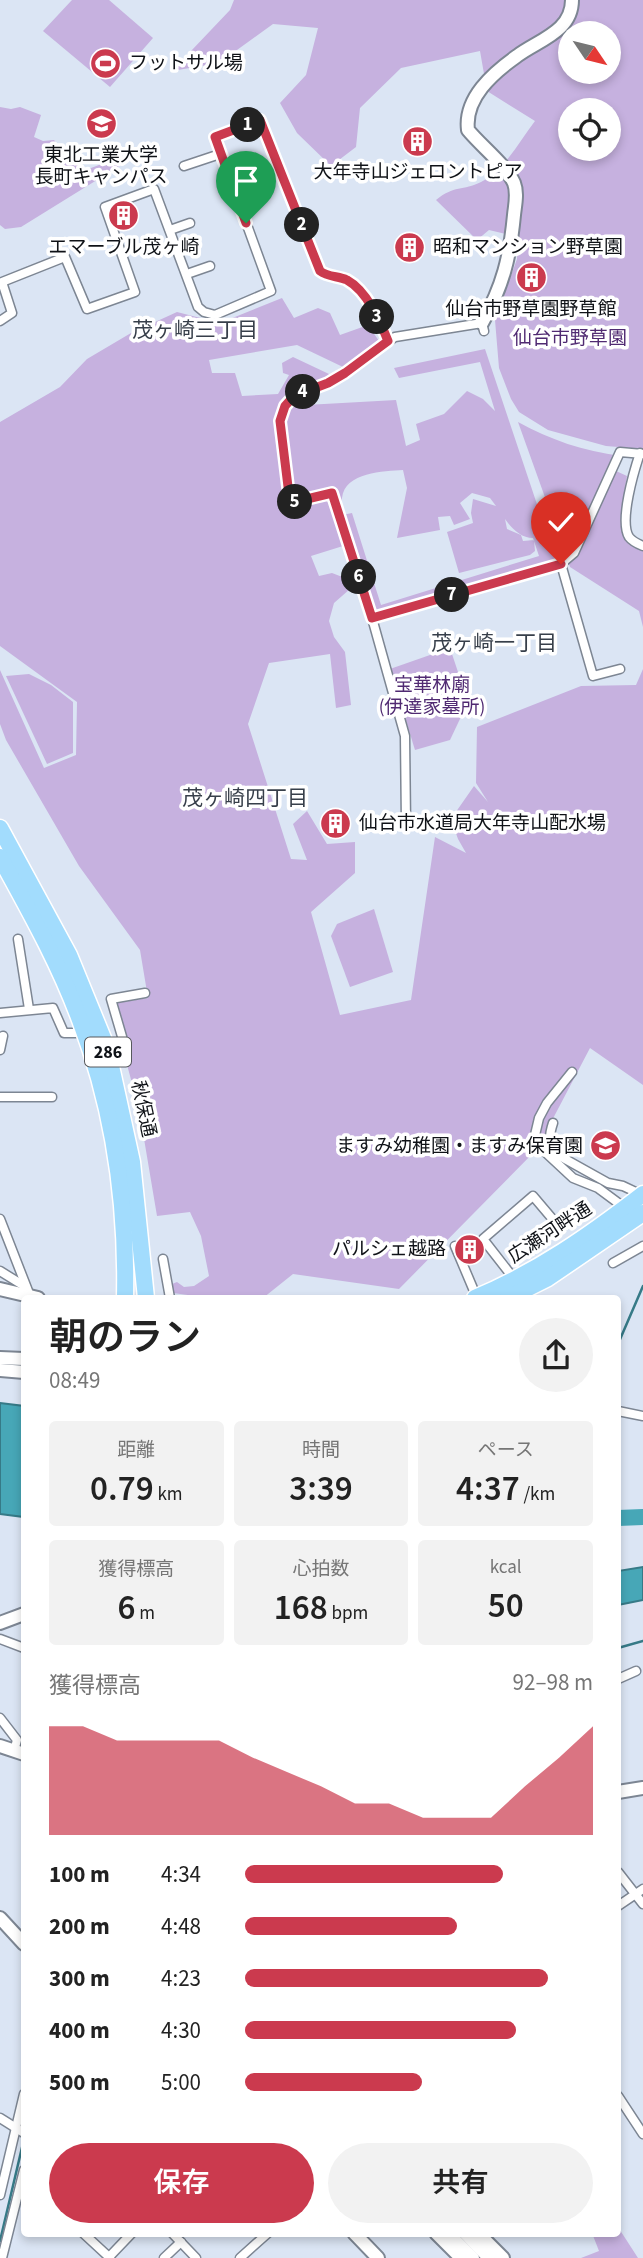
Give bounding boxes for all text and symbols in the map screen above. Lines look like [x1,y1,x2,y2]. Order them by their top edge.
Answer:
north arrow [558,21,621,84]
map controls [558,21,621,161]
sports icon: フットサル場 [89,46,123,80]
place label: フットサル場 [129,50,243,77]
button: locate [558,98,621,161]
school or university icon: 東北工業大学 長町キャンパス [84,107,118,141]
pin: 1 [230,108,266,142]
text: 1 [242,111,253,138]
building icon: 大年寺山ジェロントピア [401,124,435,158]
place label: 東北工業大学 長町キャンパス [34,142,168,191]
pin [216,151,276,223]
place label: 大年寺山ジェロントピア [313,159,523,186]
icon: arrive [227,162,265,200]
building icon: エマーブル茂ヶ崎 [107,199,141,233]
pin: 2 [284,208,320,243]
text: 2 [296,211,307,238]
building icon: 昭和マンション野草園 [393,230,427,264]
place label: エマーブル茂ヶ崎 [49,234,199,261]
place label: 昭和マンション野草園 [433,234,623,261]
building icon: 仙台市野草園野草館 [514,261,548,295]
place label: 仙台市野草園野草館 [445,296,617,323]
pin: 3 [360,300,394,334]
text: 3 [371,303,382,330]
district label: 茂ヶ崎三丁目 [132,315,258,345]
park label: 仙台市野草園 [513,325,627,352]
pin: 4 [286,374,320,410]
text: 4 [297,378,308,405]
pin: 5 [278,484,312,520]
text: 5 [289,488,300,515]
pin [531,492,591,564]
icon: check [542,503,580,541]
pin: 6 [342,560,376,594]
text: 6 [353,563,364,590]
pin: 7 [434,578,470,612]
text: 7 [446,581,457,608]
district label: 茂ヶ崎一丁目 [431,628,557,658]
park label: 宝華林廟 (伊達家墓所) [379,672,485,721]
district label: 茂ヶ崎四丁目 [182,783,308,813]
building icon: 仙台市水道局大年寺山配水場 [319,806,353,840]
place label: 仙台市水道局大年寺山配水場 [359,810,606,837]
road number: 286 [85,1037,131,1066]
street label: 秋保通 [124,1078,162,1140]
school or university icon: ますみ幼稚園・ますみ保育園 [589,1129,623,1163]
place label: ますみ幼稚園・ますみ保育園 [336,1133,583,1160]
street label: 広瀬河畔通 [503,1196,597,1270]
building icon: パルシェ越路 [452,1232,486,1266]
place label: パルシェ越路 [332,1236,446,1263]
text: 朝のラン [49,1311,201,1365]
button: share [519,1318,593,1392]
text: 08:49 [49,1364,100,1397]
text: 距離 [117,1437,155,1464]
text: 時間 [302,1437,340,1464]
text: ペース [478,1437,534,1464]
text: 0.79 [90,1464,154,1514]
text: 3:39 [289,1464,353,1514]
text: 4:37 [456,1464,520,1514]
text: km [154,1481,183,1508]
text: /km [520,1481,555,1508]
text: kcal [490,1554,522,1581]
text: 獲得標高 [98,1556,174,1583]
text: 心拍数 [292,1556,350,1583]
text: 50 [488,1581,524,1631]
text: 6 [118,1583,136,1633]
text: 168 [274,1583,328,1633]
text: m [136,1600,155,1627]
text: bpm [328,1600,368,1627]
text: 92–98 m [513,1666,593,1699]
text: 獲得標高 [49,1669,141,1702]
text: 100 m [49,1858,110,1891]
text: 4:34 [161,1858,201,1891]
text: 200 m [49,1910,110,1943]
text: 4:48 [161,1910,201,1943]
text: 300 m [49,1962,110,1995]
text: 4:23 [161,1962,201,1995]
text: 400 m [49,2014,110,2047]
text: 4:30 [161,2014,201,2047]
text: 500 m [49,2066,110,2099]
text: 5:00 [161,2066,201,2099]
button: 保存 [49,2143,314,2223]
button: 共有 [328,2143,593,2223]

